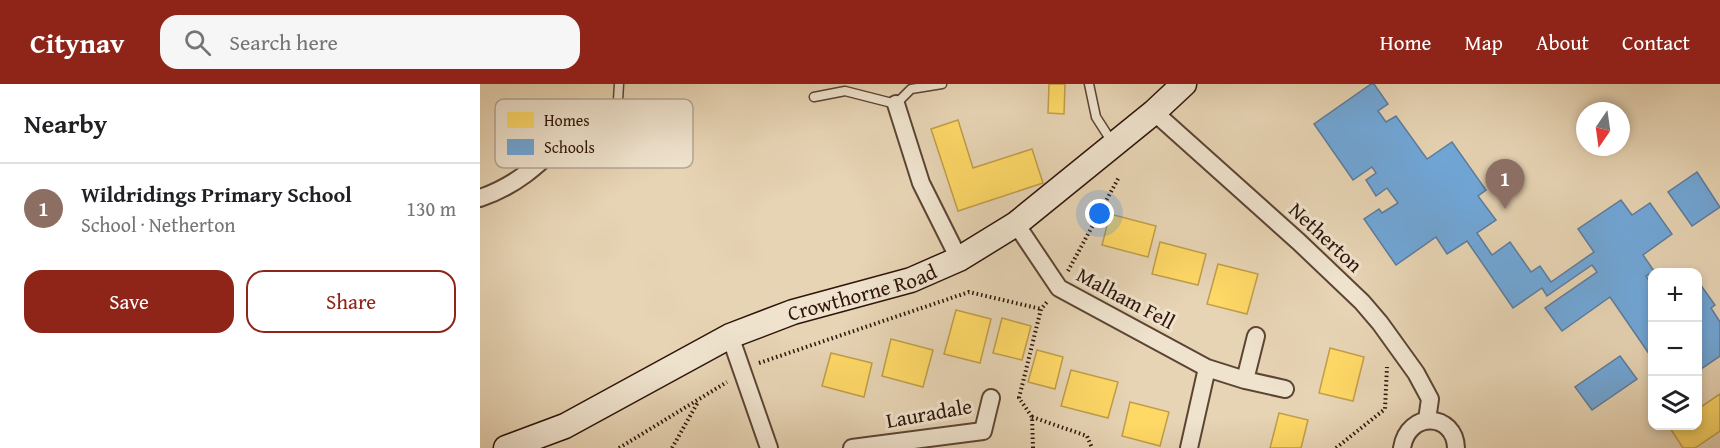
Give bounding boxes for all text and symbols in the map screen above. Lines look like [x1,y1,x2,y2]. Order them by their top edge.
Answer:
search box [160,15,580,69]
text: Citynav [30,22,124,63]
icon: search [181,26,214,59]
text: Search here [229,26,338,58]
text: Home [1380,27,1431,58]
text: Map [1464,27,1503,58]
text: About [1536,27,1589,58]
text: Contact [1622,27,1690,58]
legend [495,99,693,168]
north arrow [1576,102,1630,156]
text: Nearby [24,104,107,143]
text: Homes [544,108,590,132]
text: Schools [544,135,595,159]
pin: 1 [1486,160,1524,209]
text: Wildridings Primary School [81,178,352,210]
text: 1 [38,194,49,223]
text: 130 m [406,194,456,223]
street label: Netherton [1282,195,1370,280]
your location [1085,199,1114,228]
text: School · Netherton [81,210,236,239]
street label: Crowthorne Road [784,255,942,328]
street label: Malham Fell [1071,259,1181,337]
map controls [1648,268,1702,430]
button: + [1648,268,1702,322]
button: Save [24,270,234,333]
button: Share [246,270,456,333]
button: − [1648,322,1702,376]
button: layers [1648,376,1702,430]
street label: Lauradale [884,390,975,436]

